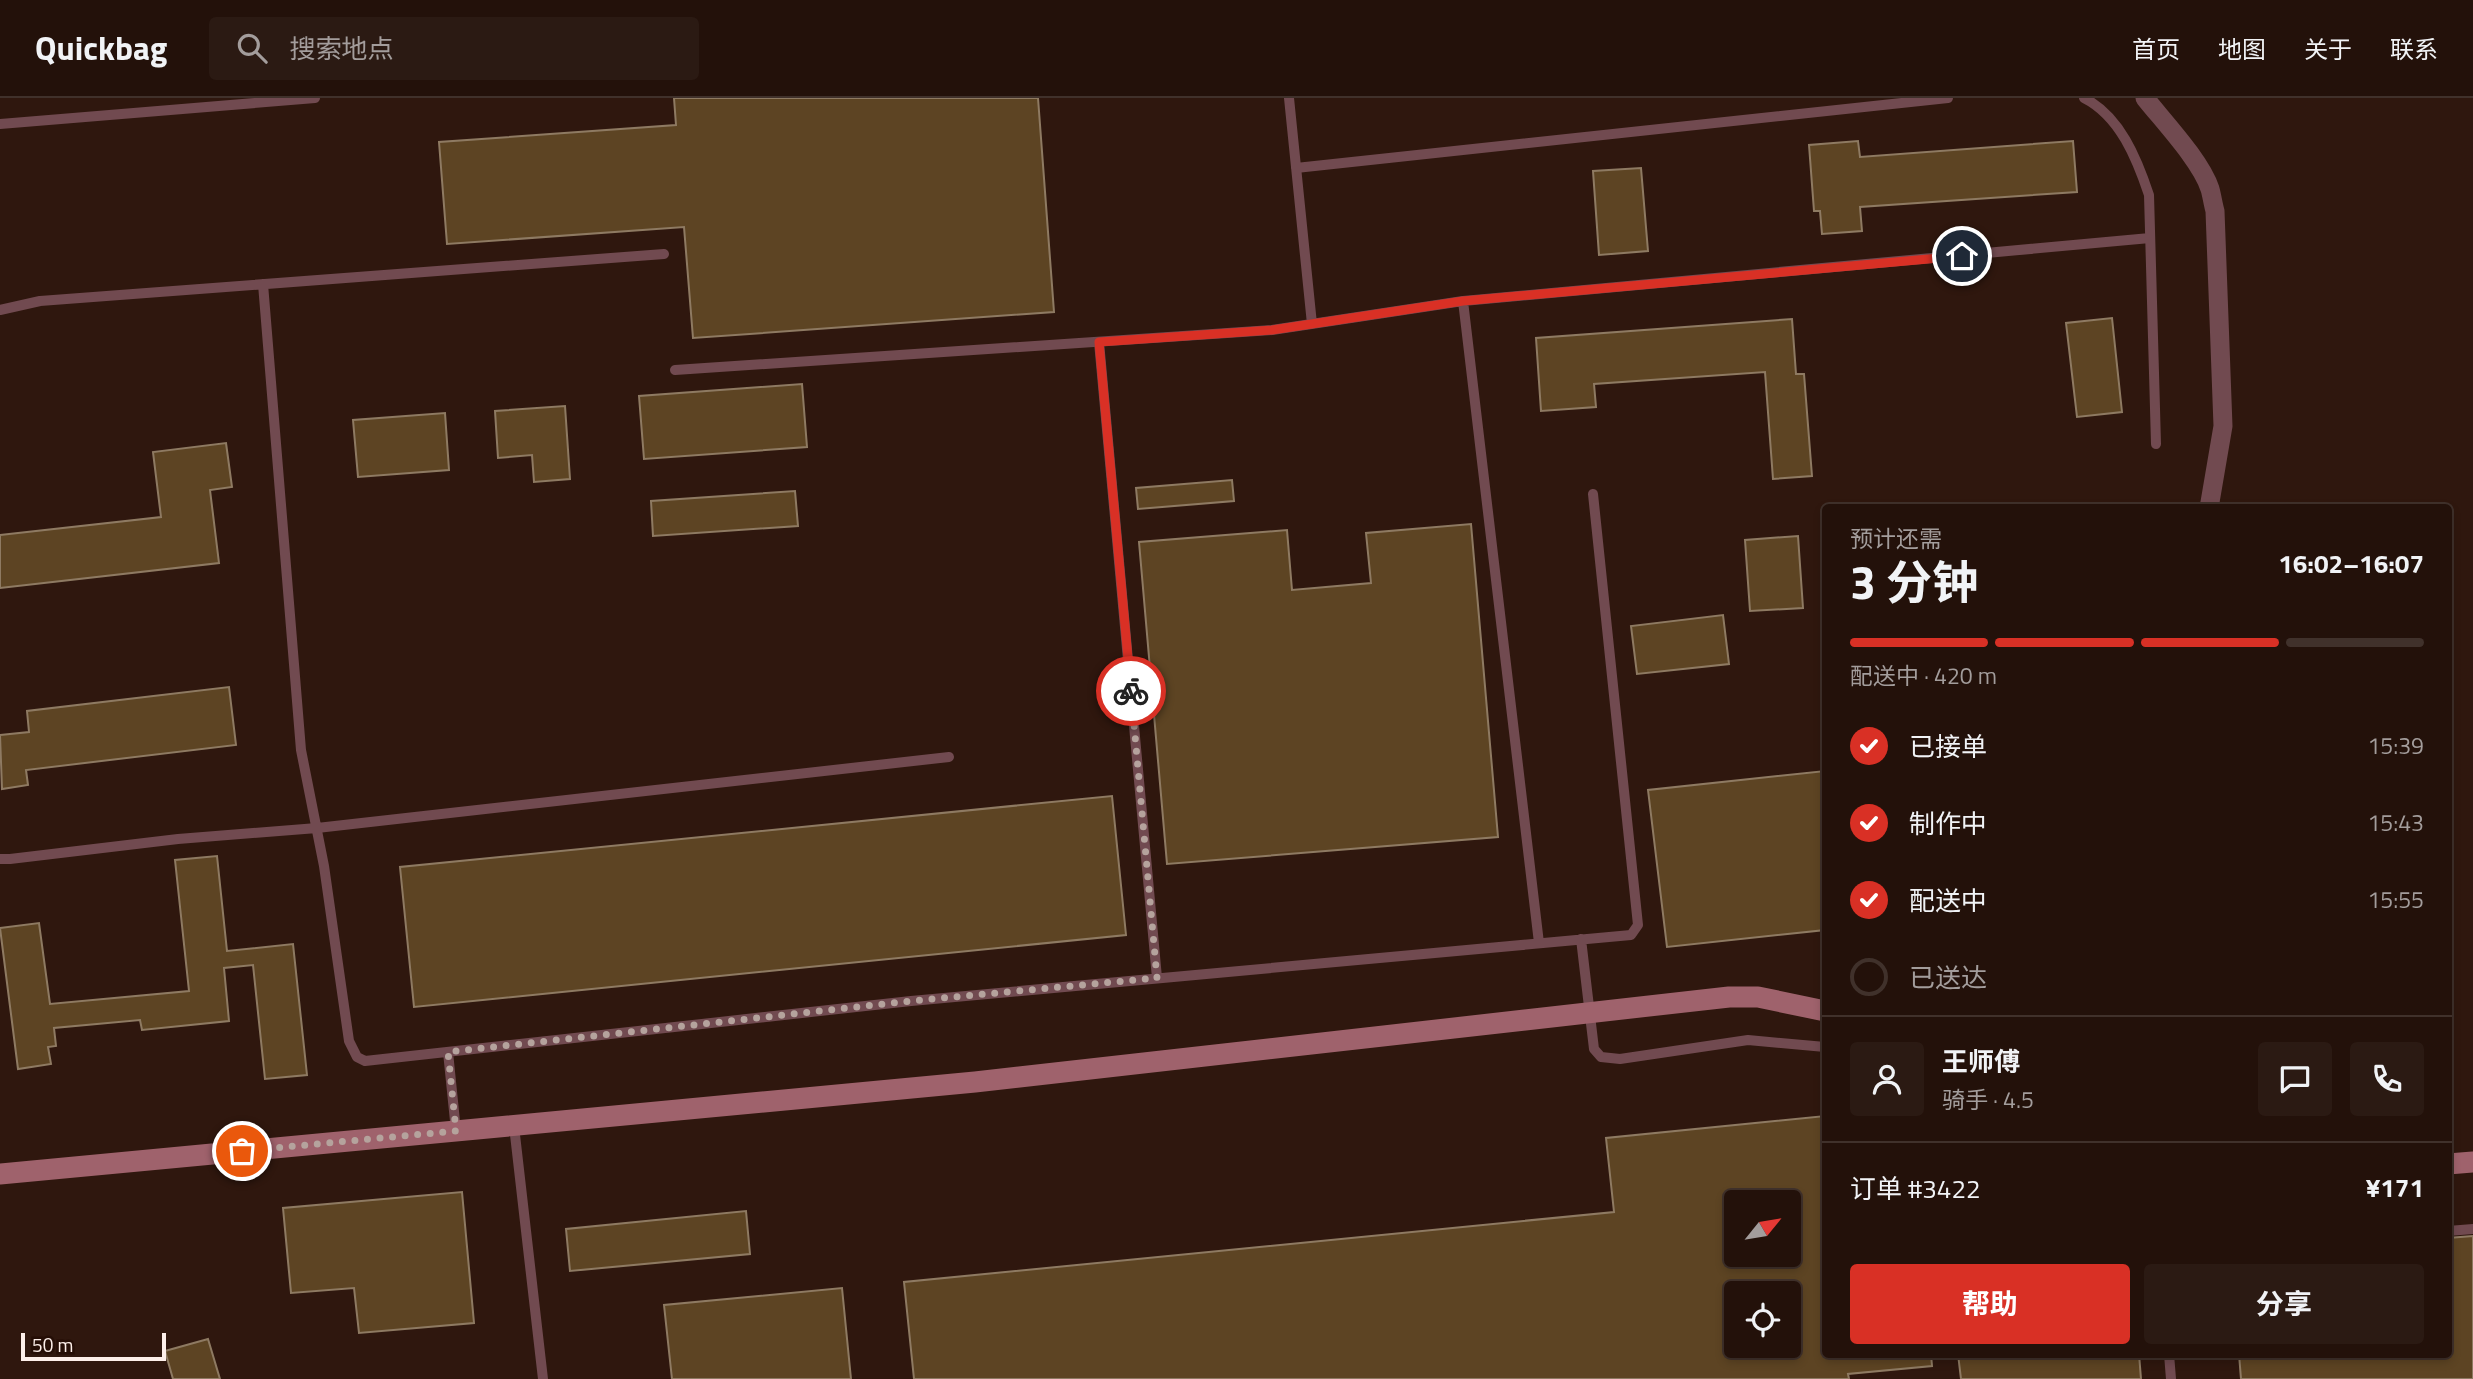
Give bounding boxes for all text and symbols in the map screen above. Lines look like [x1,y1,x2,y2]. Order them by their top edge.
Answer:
search box [209,17,699,80]
text: Quickbag [35,23,167,73]
icon: search [233,29,271,67]
text: 搜索地点 [289,29,393,68]
text: 首页 [2132,31,2180,67]
text: 地图 [2218,31,2266,67]
text: 关于 [2304,31,2352,67]
text: 联系 [2390,31,2438,67]
pin [1932,226,1992,286]
icon: home [1943,237,1981,275]
text: 预计还需 [1850,521,1942,556]
text: 16:02–16:07 [2278,544,2424,583]
text: 3 分钟 [1850,547,1978,617]
courier [1096,656,1166,726]
text: 配送中 · 420 m [1850,658,1997,693]
icon: bike [1112,672,1150,710]
icon: check [1850,727,1888,765]
text: 已接单 [1909,727,1987,766]
text: 15:39 [2367,728,2424,763]
icon: check [1850,804,1888,842]
text: 制作中 [1909,804,1987,843]
text: 15:43 [2367,805,2424,840]
icon: check [1850,881,1888,919]
text: 配送中 [1909,881,1987,920]
text: 15:55 [2367,882,2424,917]
text: 已送达 [1909,958,1987,997]
button: person [1850,1042,1924,1116]
text: 王师傅 [1942,1042,2020,1081]
button: chat [2258,1042,2332,1116]
button: phone [2350,1042,2424,1116]
text: 骑手 · 4.5 [1942,1082,2034,1117]
pin [212,1121,272,1181]
icon: bag [223,1132,261,1170]
text: ¥171 [2366,1168,2424,1207]
text: 订单 #3422 [1850,1169,1981,1208]
north arrow [1724,1190,1801,1267]
map controls [1724,1190,1801,1358]
button: 帮助 [1850,1264,2130,1344]
button: 分享 [2144,1264,2424,1344]
button: locate [1724,1281,1801,1358]
scale bar [21,1330,166,1362]
text: 50 m [32,1330,73,1359]

